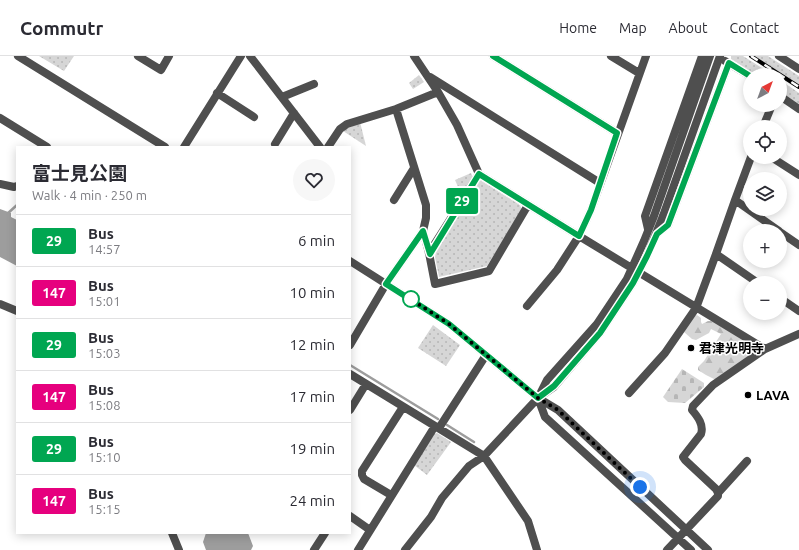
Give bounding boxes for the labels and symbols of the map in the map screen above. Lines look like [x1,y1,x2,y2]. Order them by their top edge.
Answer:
north arrow [743,68,787,112]
line badge: 29 [444,188,480,214]
unlabelled marker [402,290,420,308]
place label: 君津光明寺 [699,341,764,355]
marker: 君津光明寺 [686,343,696,353]
place label: LAVA [756,388,790,402]
marker: LAVA [743,390,753,400]
your location [630,477,650,497]

